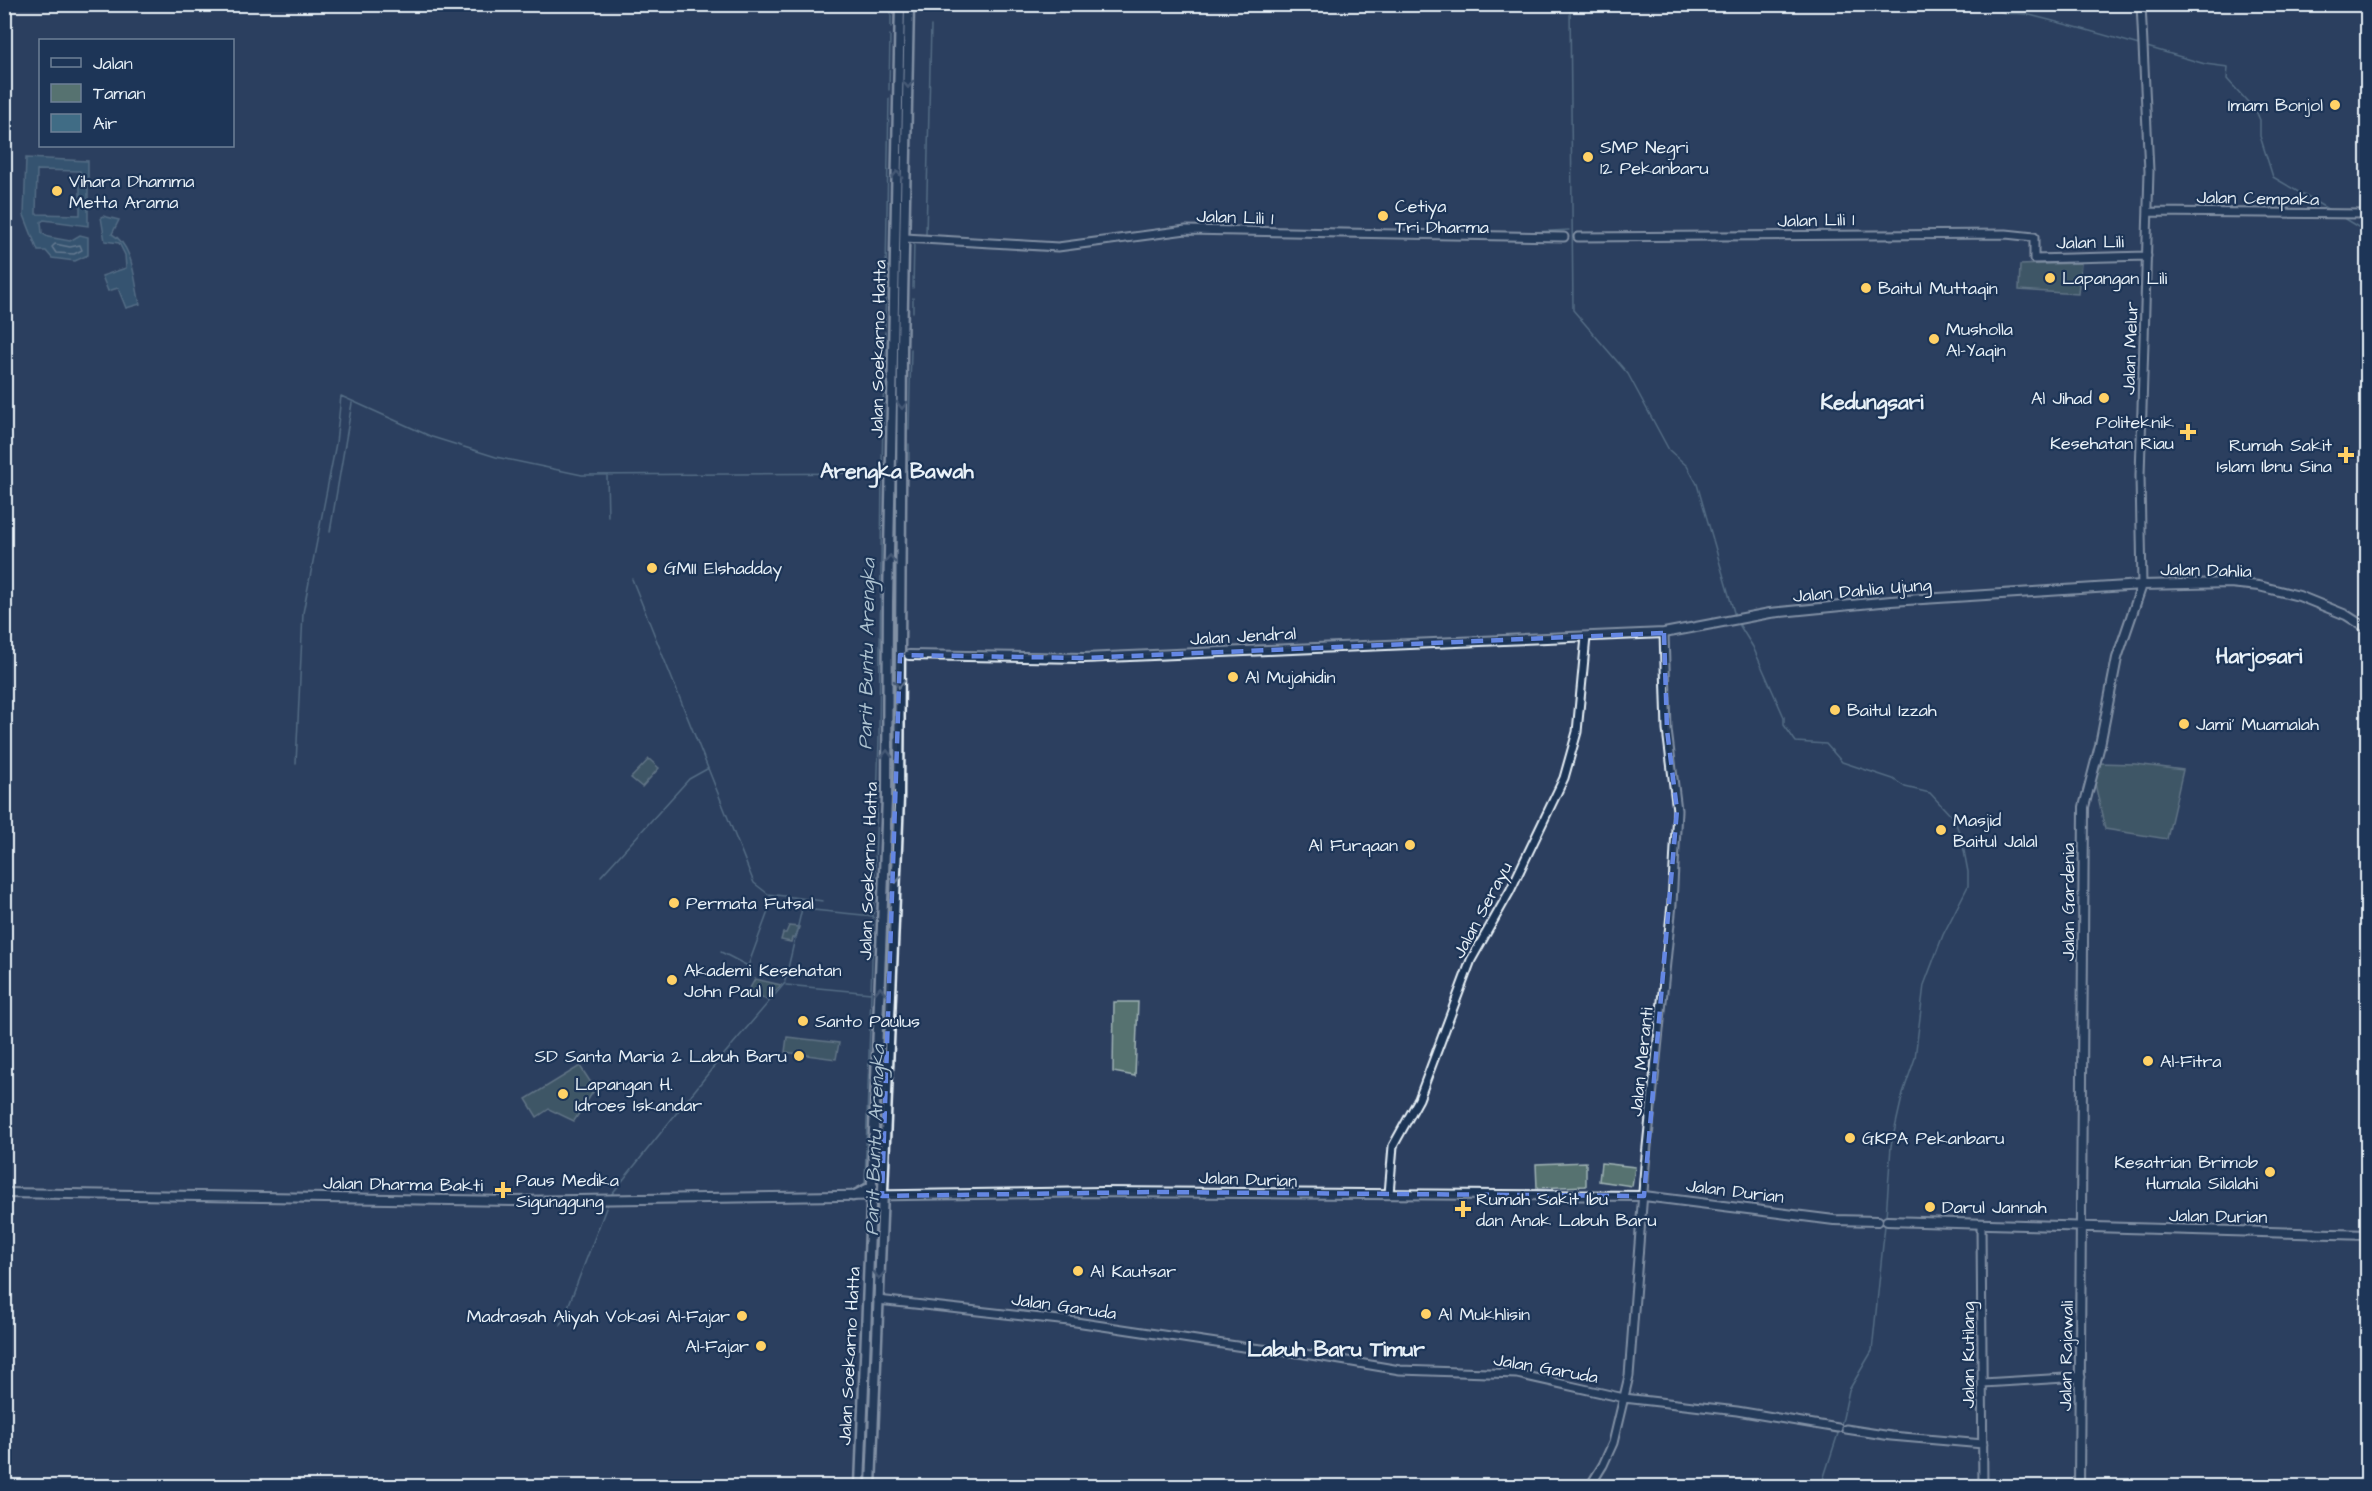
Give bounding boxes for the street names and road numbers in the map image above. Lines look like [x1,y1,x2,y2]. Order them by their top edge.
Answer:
street label: Jalan Cempaka [2196,185,2320,212]
street label: Jalan Lili 1 [1196,204,1274,231]
street label: Jalan Lili 1 [1777,207,1855,234]
street label: Jalan Lili [2056,229,2124,256]
street label: Jalan Soekarno Hatta [864,260,893,438]
street label: Jalan Melur [2116,301,2145,395]
street label: Jalan Dahlia [2160,557,2252,584]
street label: Jalan Dahlia Ujung [1792,572,1933,610]
street label: Jalan Jendral [1189,621,1297,652]
street label: Jalan Soekarno Hatta [853,781,884,961]
street label: Jalan Gardenia [2056,843,2081,961]
street label: Jalan Serayu [1446,857,1519,963]
street label: Jalan Meranti [1623,1006,1660,1118]
street label: Jalan Durian [1198,1165,1298,1194]
street label: Jalan Dharma Bakti [323,1171,483,1198]
street label: Jalan Durian [1685,1173,1785,1210]
street label: Jalan Durian [2169,1203,2267,1230]
street label: Jalan Soekarno Hatta [832,1266,867,1446]
street label: Jalan Garuda [1010,1287,1118,1326]
street label: Jalan Rajawali [2053,1300,2080,1411]
street label: Jalan Kutilang [1956,1301,1982,1409]
street label: Jalan Garuda [1492,1347,1600,1390]

